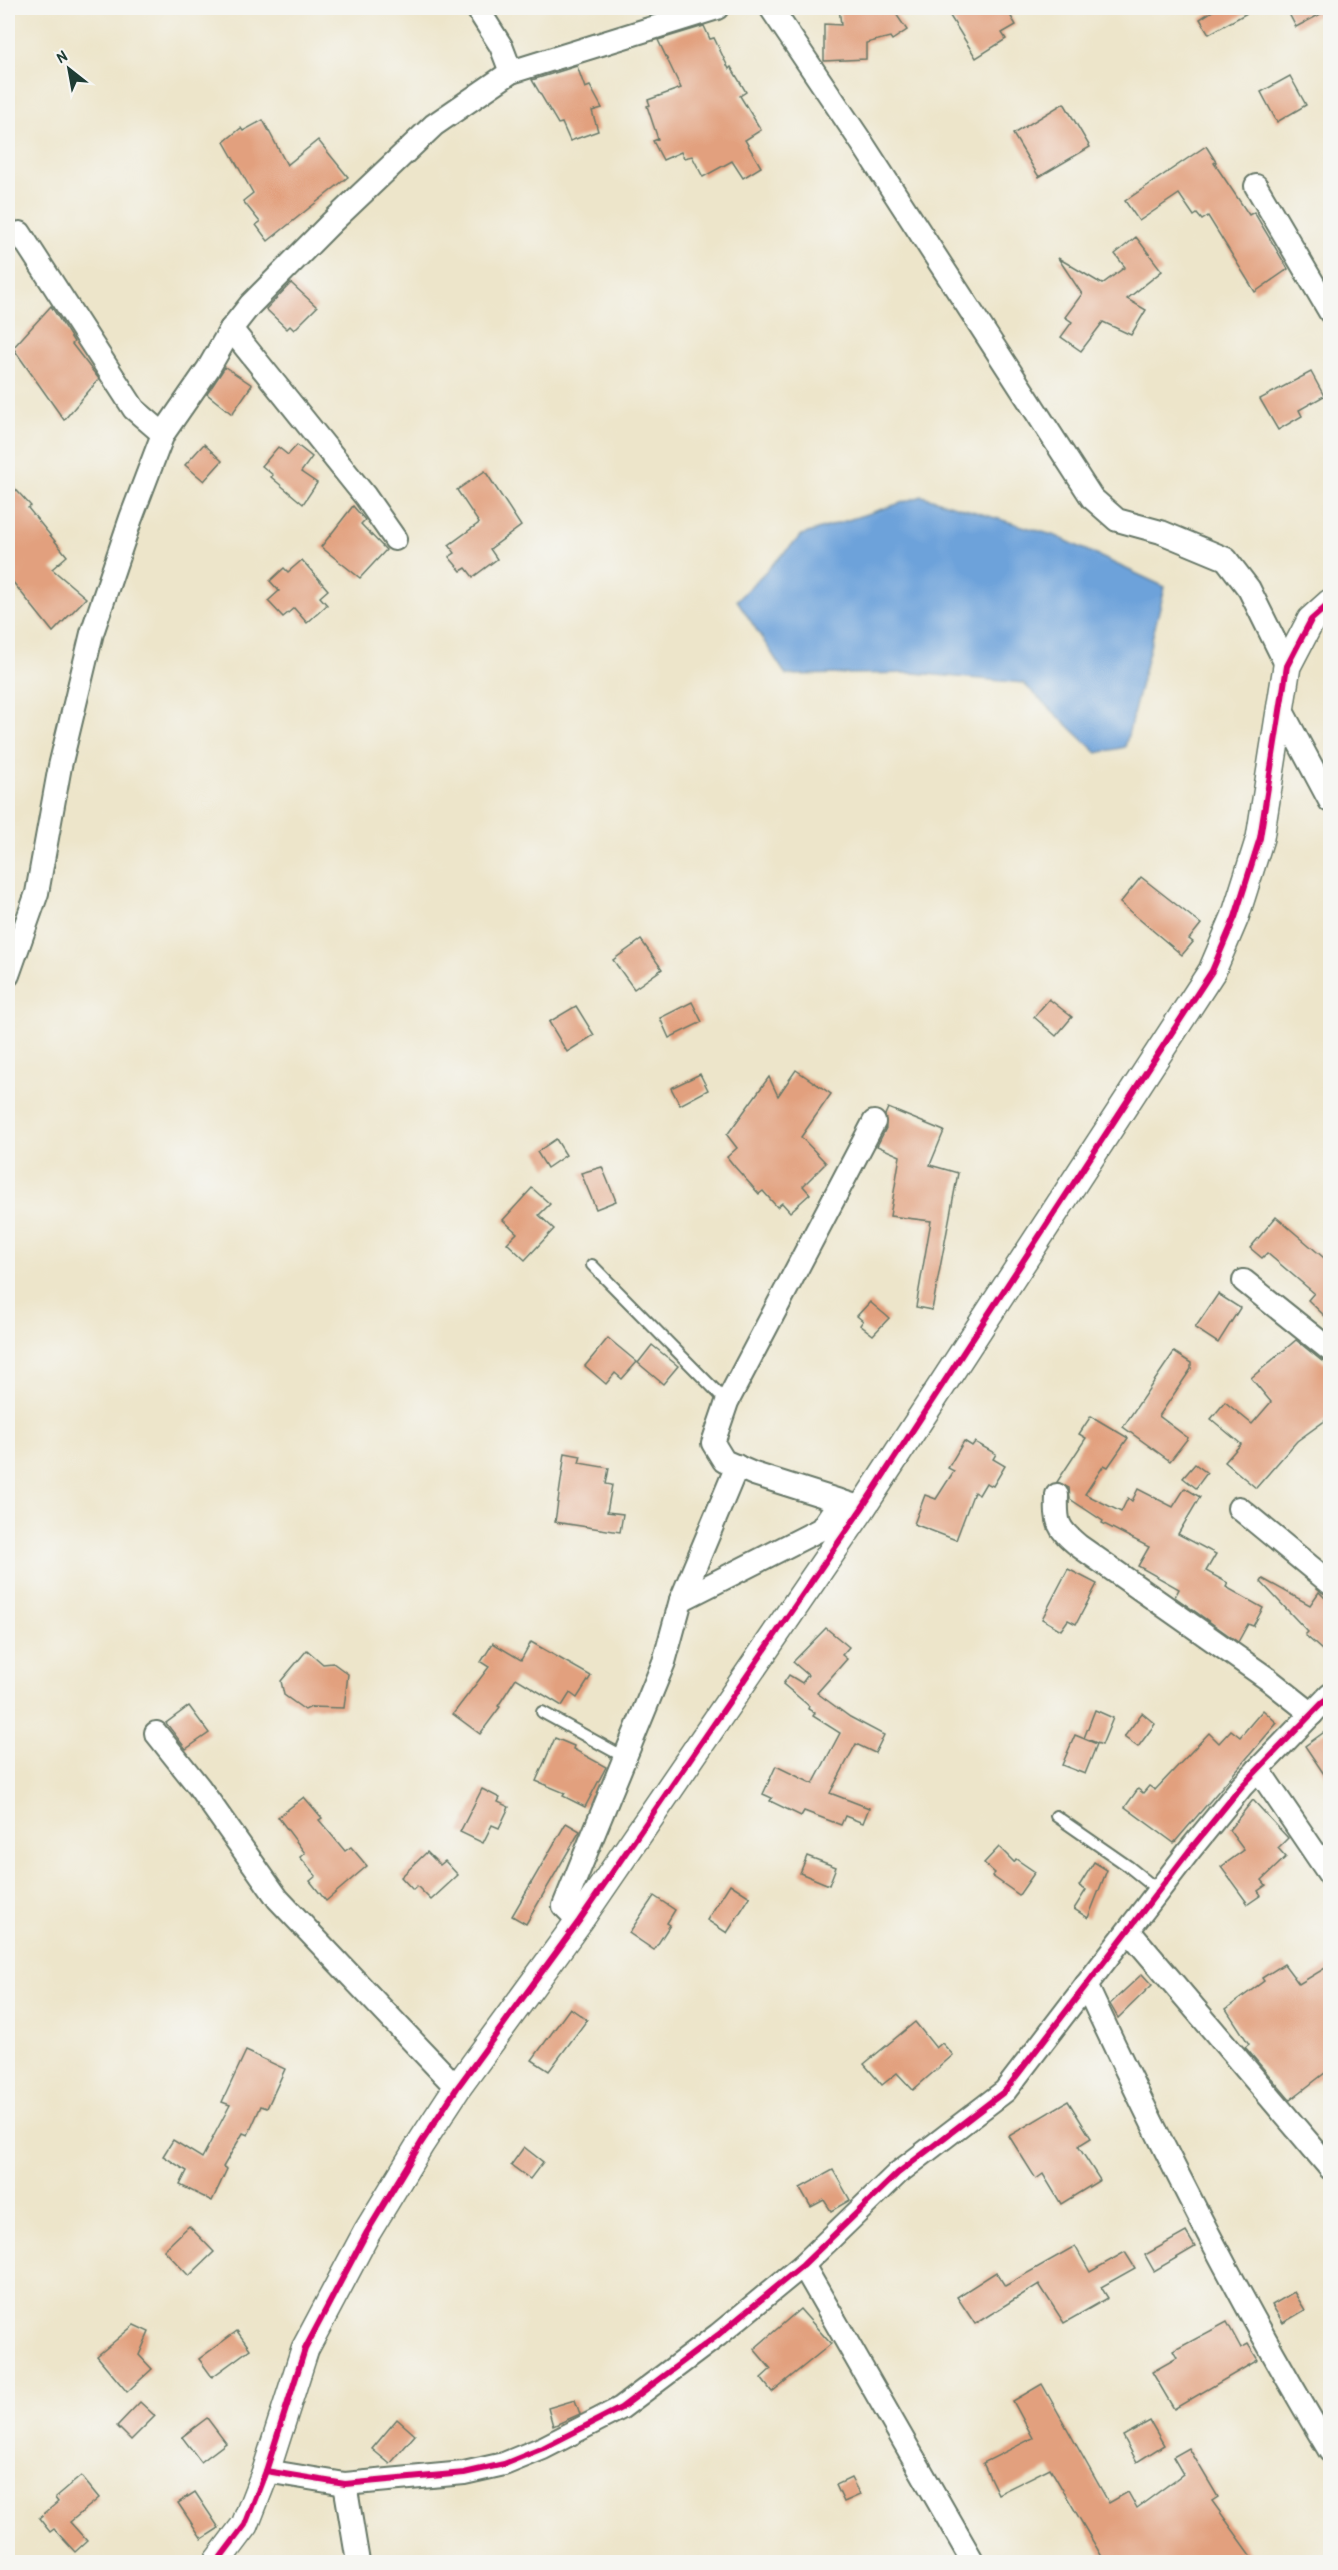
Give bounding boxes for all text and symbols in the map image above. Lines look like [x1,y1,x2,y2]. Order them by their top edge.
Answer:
north arrow [39,39,99,99]
text: N [52,44,71,68]

